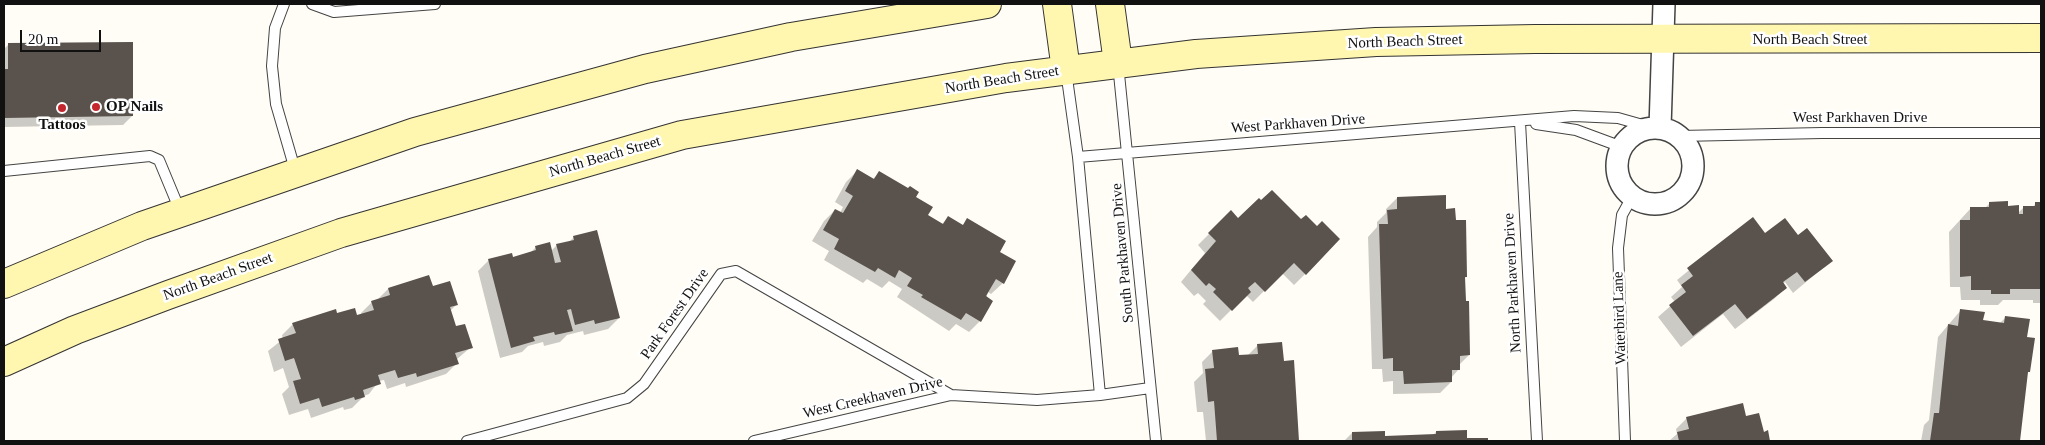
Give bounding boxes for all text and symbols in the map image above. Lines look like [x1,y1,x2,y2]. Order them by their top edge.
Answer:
scale bar [22,20,104,52]
text: 20 m [28,31,58,47]
street label: North Beach Street [1347,31,1463,53]
street label: North Beach Street [1753,31,1867,49]
street label: North Beach Street [944,62,1060,98]
place label: OP Nails [106,98,163,116]
marker: OP Nails [90,101,102,113]
marker: Tattoos [56,102,68,114]
street label: West Parkhaven Drive [1793,109,1927,127]
street label: West Parkhaven Drive [1230,110,1366,138]
place label: Tattoos [39,116,85,134]
street label: North Beach Street [547,133,663,181]
street label: South Parkhaven Drive [1108,182,1138,324]
street label: North Parkhaven Drive [1500,213,1526,353]
street label: North Beach Street [161,249,275,305]
street label: Park Forest Drive [637,265,713,363]
street label: Waterbird Lane [1609,271,1631,365]
street label: West Creekhaven Drive [801,373,945,423]

